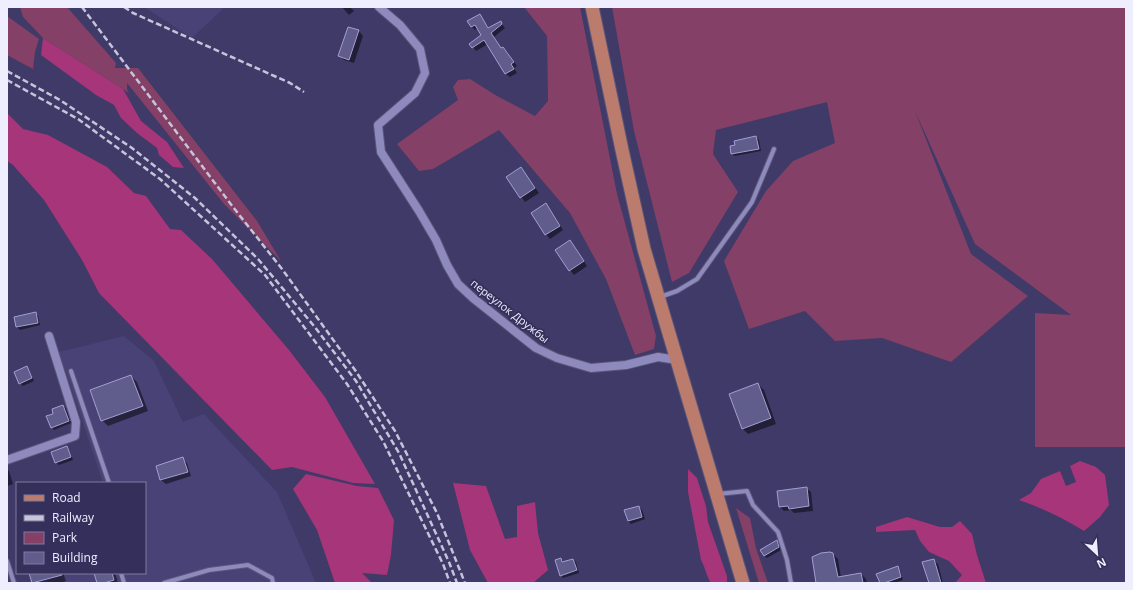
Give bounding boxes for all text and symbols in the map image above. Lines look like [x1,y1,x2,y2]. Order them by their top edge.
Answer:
street label: переулок Дружбы [468,275,553,346]
legend [16,482,146,574]
text: Road [52,489,81,506]
text: Railway [52,509,95,526]
text: Park [52,529,78,546]
north arrow [1077,534,1117,574]
text: Building [52,549,98,566]
text: N [1094,555,1109,572]

